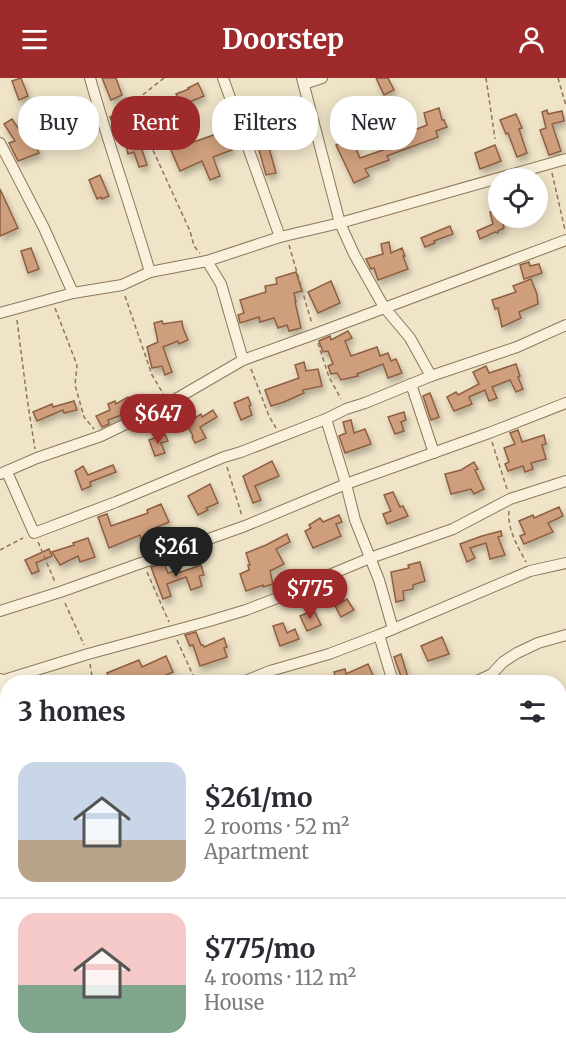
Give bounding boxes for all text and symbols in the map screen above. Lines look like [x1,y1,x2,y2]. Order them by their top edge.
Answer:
text: Doorstep [222,22,344,56]
icon: menu [18,23,51,56]
icon: person [515,23,548,56]
chip: Buy [18,96,99,150]
chip: Rent [111,96,200,150]
chip: Filters [212,96,318,150]
chip: New [330,96,417,150]
map controls [488,168,548,228]
button: locate [488,168,548,228]
pin: $647 [122,394,194,445]
text: $647 [134,401,182,426]
pin: $261 [140,527,212,578]
text: $261 [154,534,198,559]
pin: $775 [274,569,346,620]
text: $775 [286,576,334,601]
text: 3 homes [18,695,126,728]
icon: filters [516,695,549,728]
text: $261/mo [204,781,312,814]
icon: home [66,786,138,858]
text: 2 rooms · 52 m² [204,814,349,839]
text: Apartment [204,839,309,864]
text: $775/mo [204,932,315,965]
icon: home [66,937,138,1009]
text: 4 rooms · 112 m² [204,965,356,990]
text: House [204,990,264,1015]

